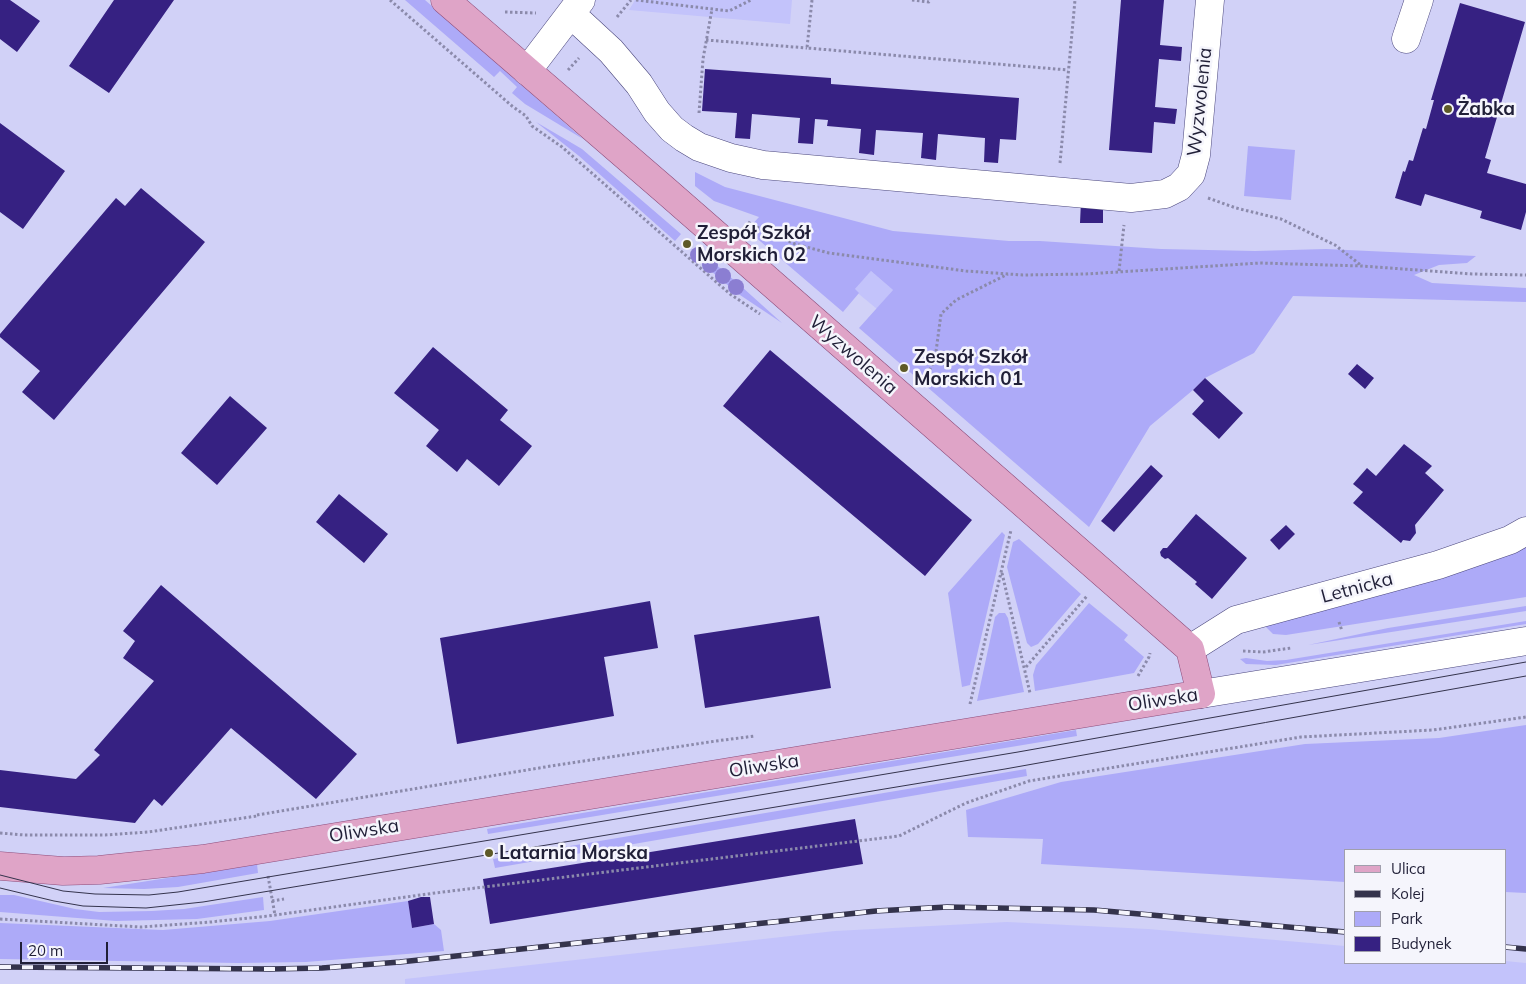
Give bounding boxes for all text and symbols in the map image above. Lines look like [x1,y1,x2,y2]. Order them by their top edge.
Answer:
street label: Wyzwolenia [1183,46,1217,158]
place label: Żabka [1458,98,1515,120]
marker: Żabka [1442,103,1454,115]
place label: Zespół Szkół Morskich 02 [697,222,810,266]
marker: Zespół Szkół Morskich 02 [681,238,693,250]
street label: Wyzwolenia [804,310,902,400]
place label: Zespół Szkół Morskich 01 [914,346,1027,390]
marker: Zespół Szkół Morskich 01 [898,362,910,374]
street label: Letnicka [1319,567,1395,609]
street label: Oliwska [1126,683,1200,717]
street label: Oliwska [727,749,801,783]
street label: Oliwska [327,814,401,848]
place label: Latarnia Morska [499,842,648,864]
marker: Latarnia Morska [483,847,495,859]
legend [1344,849,1506,964]
text: Ulica [1391,859,1425,878]
text: Kolej [1391,884,1424,903]
text: Park [1391,909,1423,928]
scale bar [22,932,110,964]
text: Budynek [1391,934,1452,953]
text: 20 m [28,941,63,960]

